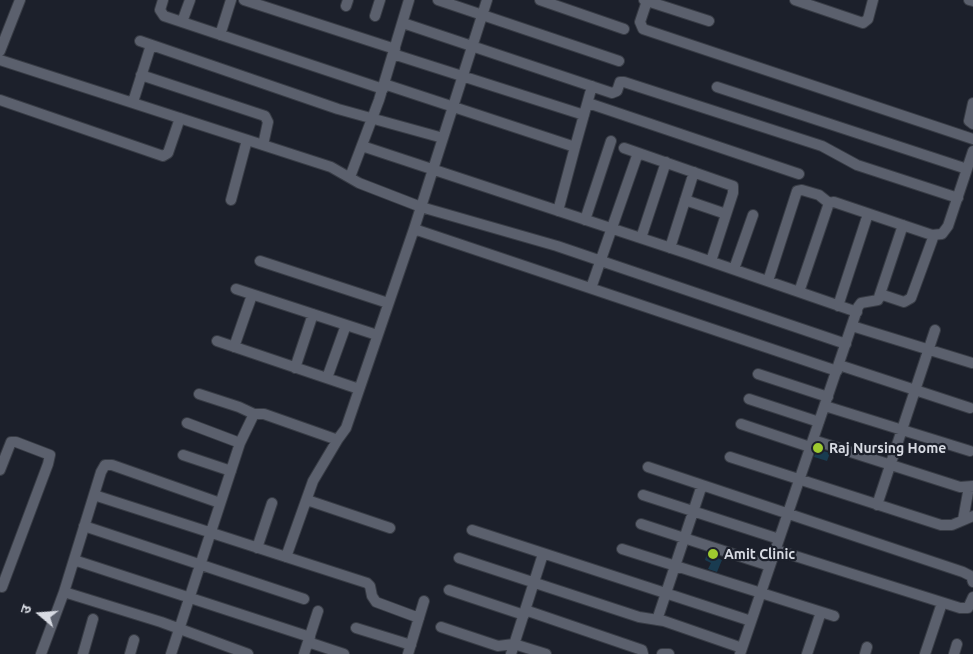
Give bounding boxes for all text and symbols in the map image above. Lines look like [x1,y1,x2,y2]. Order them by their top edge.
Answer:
place label: Raj Nursing Home [829,440,946,456]
marker: Raj Nursing Home [811,441,825,455]
place label: Amit Clinic [724,546,795,562]
marker: Amit Clinic [706,547,720,561]
north arrow [15,589,65,639]
text: उ [17,603,35,616]

